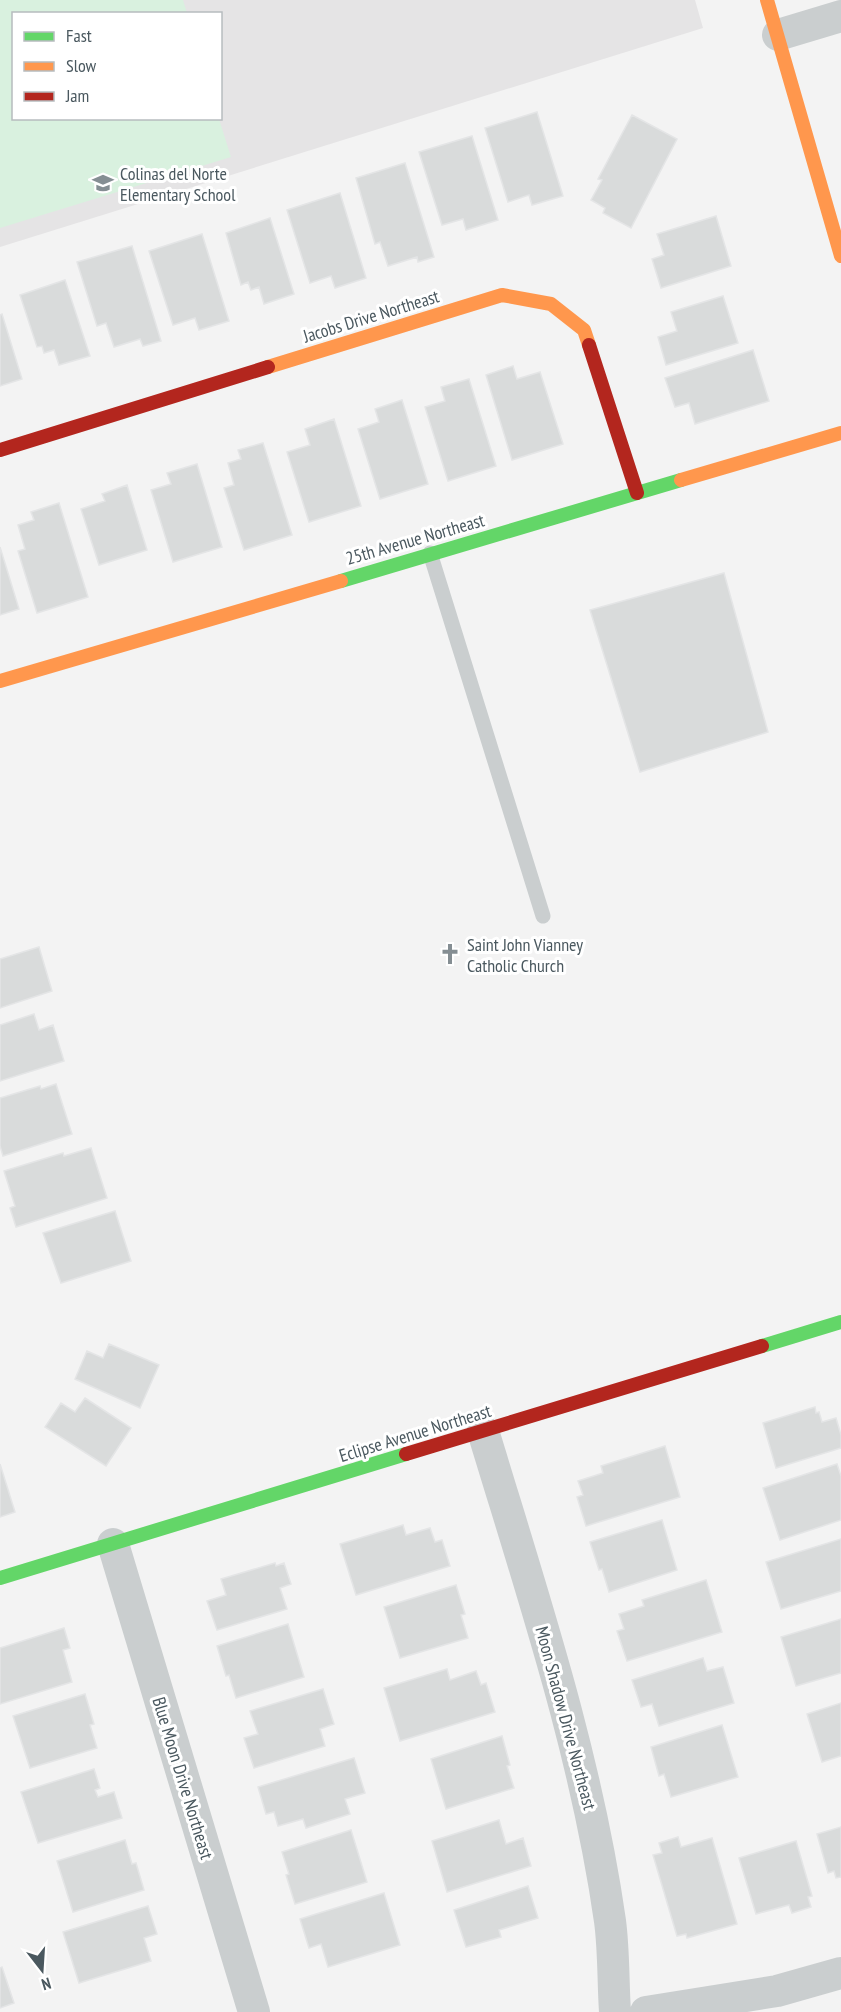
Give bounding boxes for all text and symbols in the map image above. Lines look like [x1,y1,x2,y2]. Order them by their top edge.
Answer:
legend [12,12,222,120]
text: Fast [66,24,92,47]
text: Slow [66,54,97,77]
text: Jam [65,84,89,107]
place label: Colinas del Norte Elementary School [120,162,236,206]
school or university icon: Colinas del Norte Elementary School [91,171,115,195]
street label: Jacobs Drive Northeast [299,284,442,348]
street label: 25th Avenue Northeast [343,508,487,570]
place label: Saint John Vianney Catholic Church [467,933,583,977]
church icon: Saint John Vianney Catholic Church [438,942,462,966]
street label: Eclipse Avenue Northeast [336,1399,494,1467]
street label: Moon Shadow Drive Northeast [530,1624,602,1812]
street label: Blue Moon Drive Northeast [147,1694,219,1862]
north arrow [12,1940,72,2000]
text: N [39,1974,53,1995]

